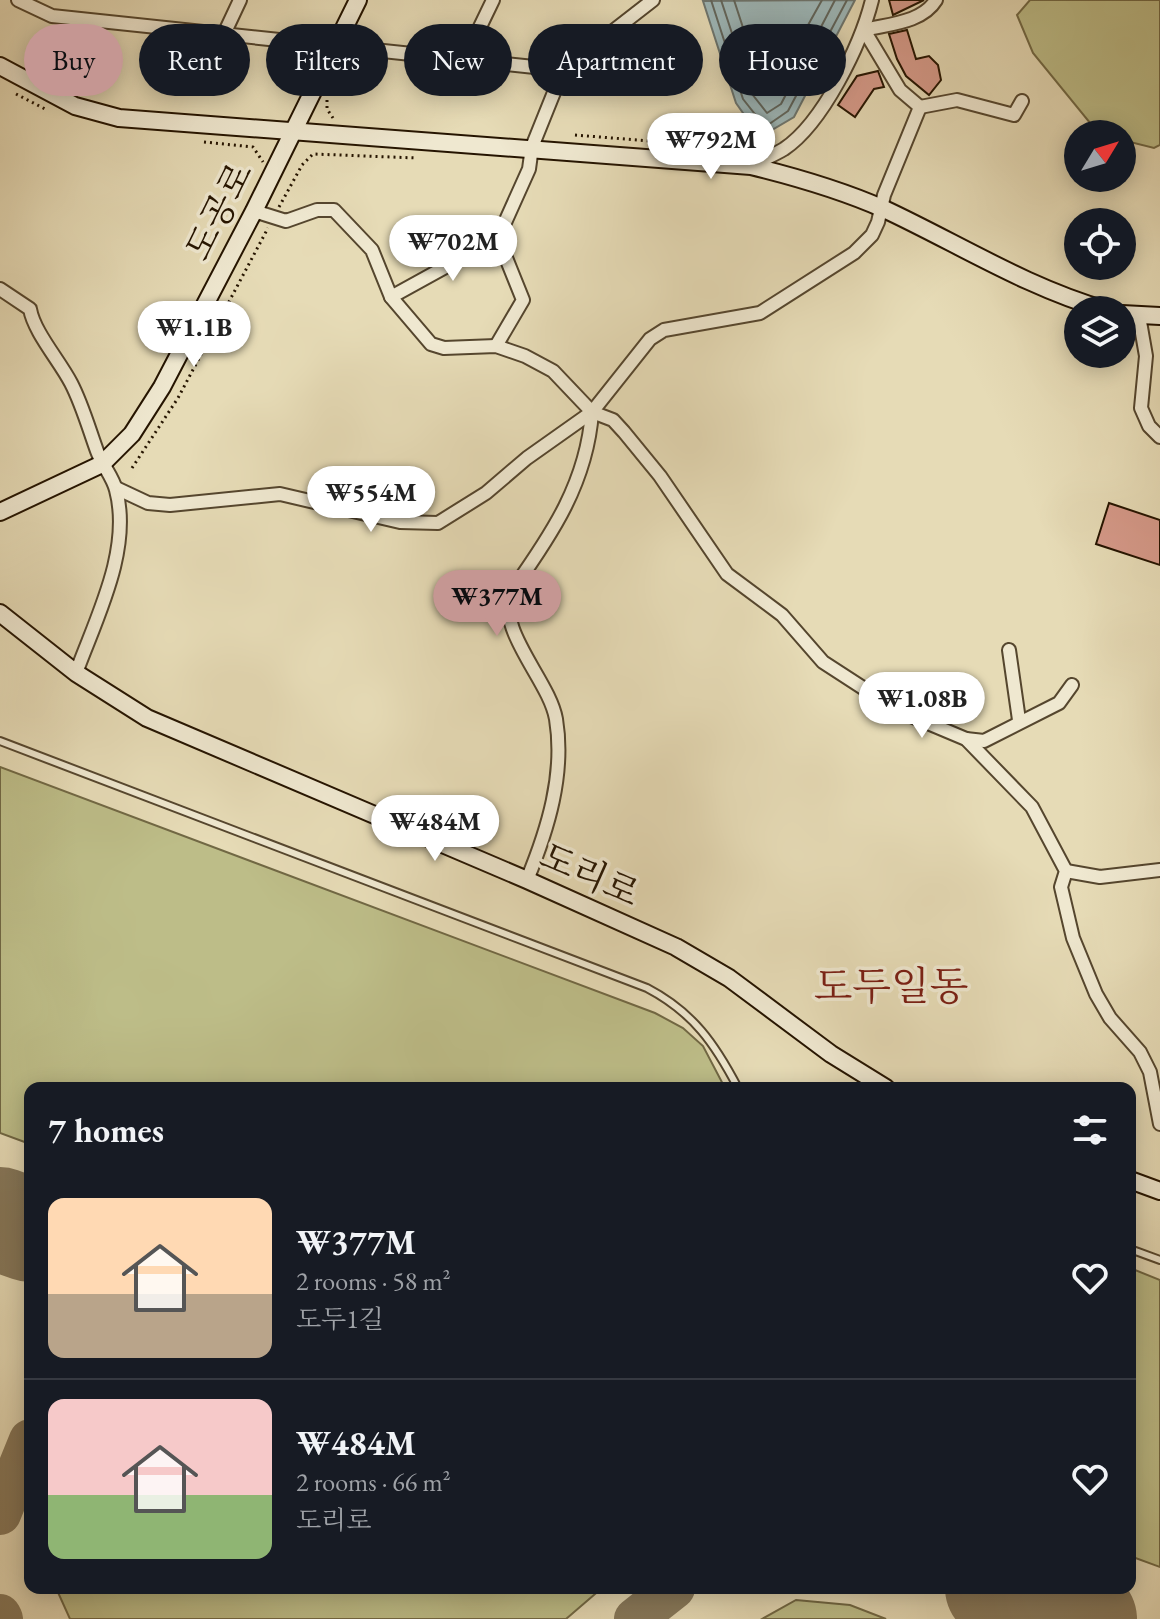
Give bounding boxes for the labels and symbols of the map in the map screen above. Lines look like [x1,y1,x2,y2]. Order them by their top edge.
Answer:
pin: ₩792M [655,113,767,181]
north arrow [1064,120,1136,192]
street label: 도공로 [174,154,263,268]
pin: ₩702M [397,215,509,283]
pin: ₩1.1B [138,301,250,369]
pin: ₩554M [315,466,427,534]
pin: ₩377M [441,570,553,638]
pin: ₩1.08B [857,672,987,740]
pin: ₩484M [379,795,491,863]
street label: 도리로 [533,832,647,917]
district label: 도두일동 [814,960,968,1012]

